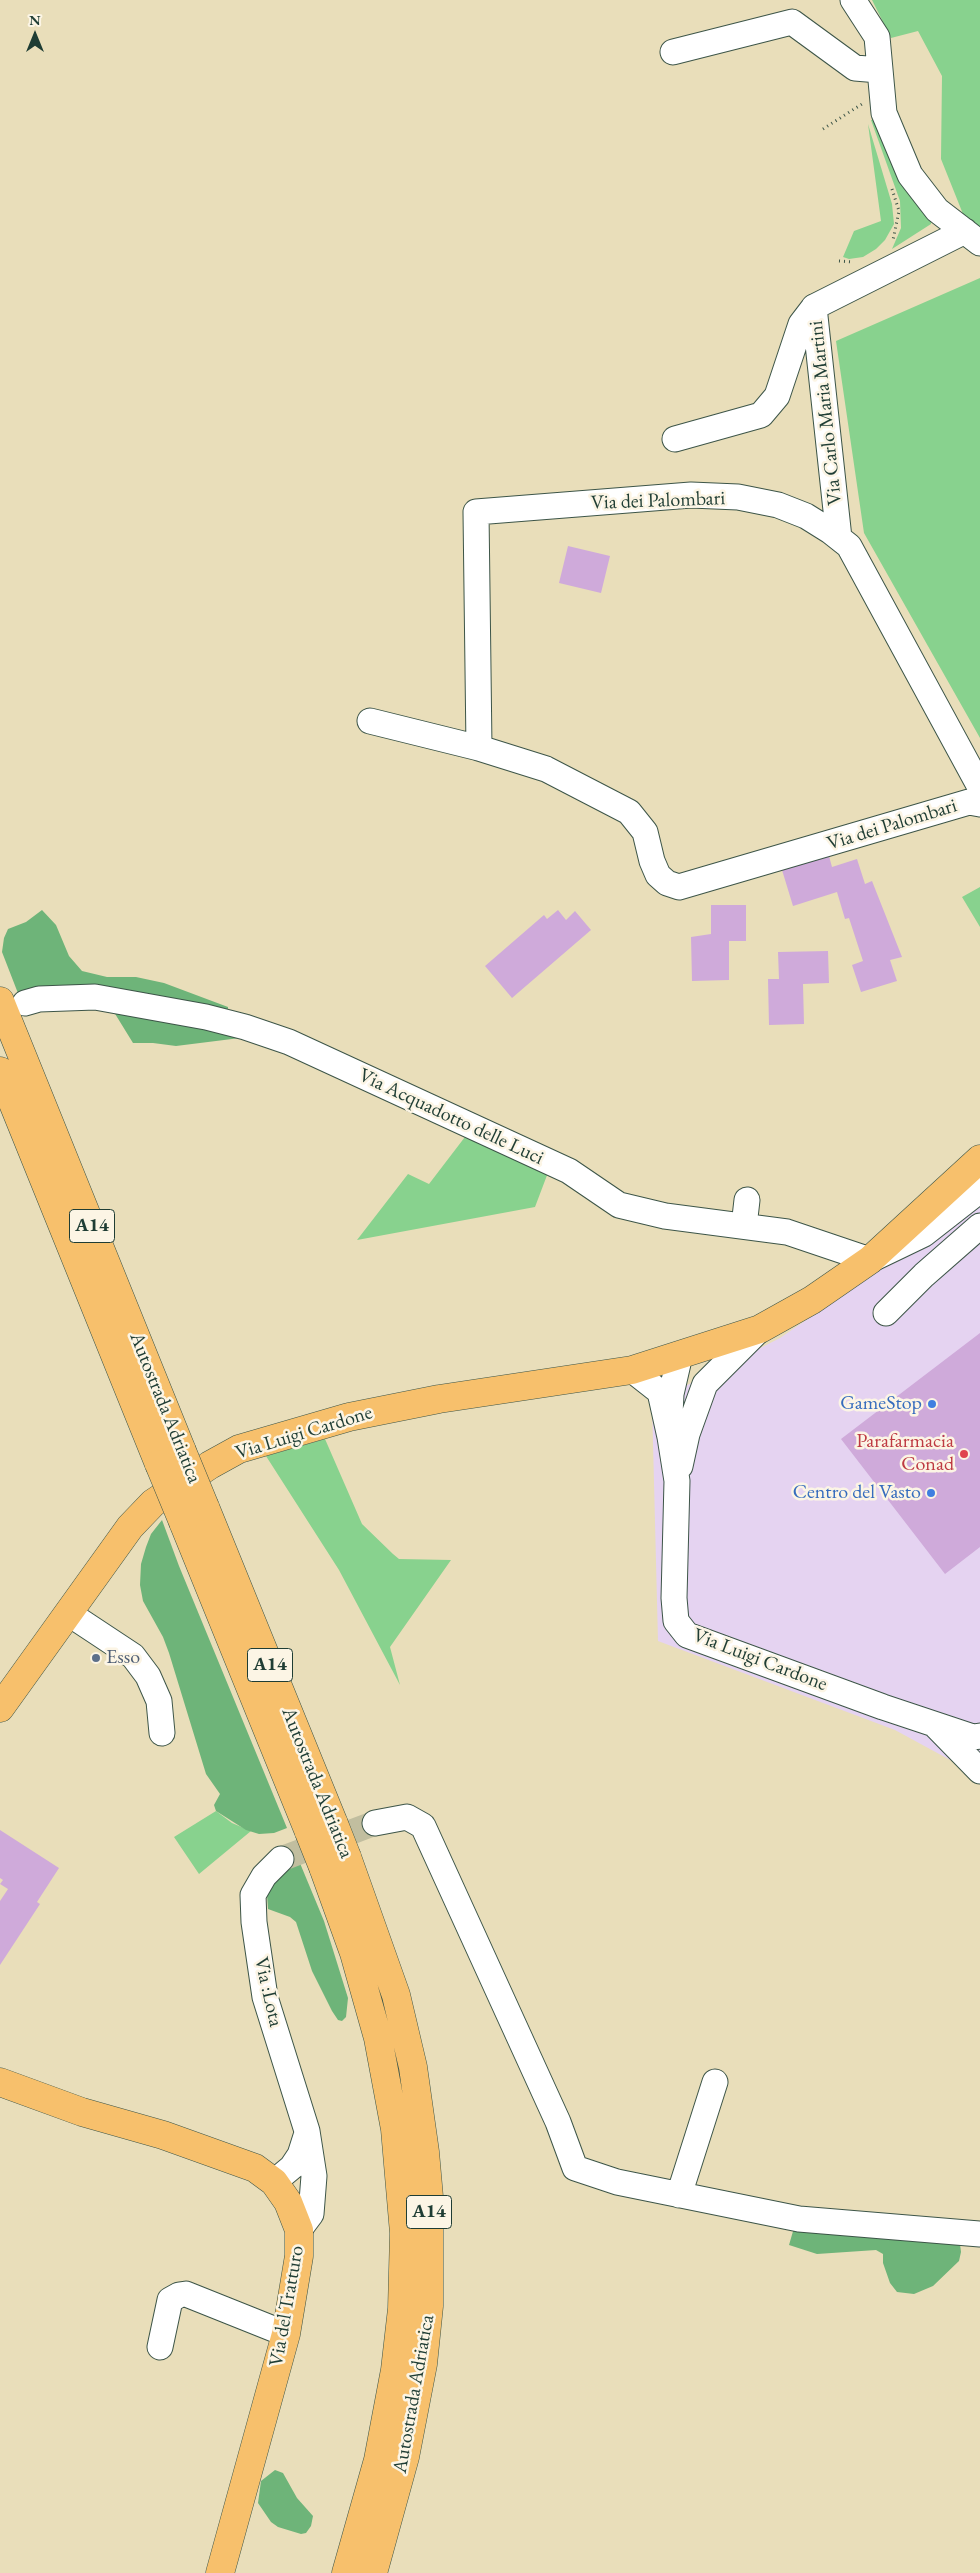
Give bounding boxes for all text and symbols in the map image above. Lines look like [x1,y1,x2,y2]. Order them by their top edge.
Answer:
north arrow [10,10,60,60]
text: N [29,11,41,29]
street label: Via Carlo Maria Martini [804,319,848,507]
street label: Via dei Palombari [590,487,726,515]
street label: Via dei Palombari [824,794,960,856]
street label: Via Acquadotto delle Luci [355,1064,547,1170]
road number: A14 [70,1210,114,1242]
street label: Autostrada Adriatica [124,1329,206,1487]
place label: GameStop [840,1392,922,1416]
marker: GameStop [926,1398,938,1410]
street label: Via Luigi Cardone [233,1401,375,1465]
place label: Parafarmacia Conad [856,1430,954,1477]
marker: Parafarmacia Conad [958,1448,970,1460]
place label: Centro del Vasto [793,1481,921,1505]
marker: Centro del Vasto [925,1487,937,1499]
street label: Via Luigi Cardone [689,1623,831,1697]
place label: Esso [106,1646,140,1670]
road number: A14 [248,1648,292,1682]
marker: Esso [90,1652,102,1664]
street label: Autostrada Adriatica [276,1704,358,1862]
street label: Via :Lota [248,1955,288,2029]
road number: A14 [406,2196,452,2228]
street label: Via del Tratturo [265,2244,309,2368]
street label: Autostrada Adriatica [388,2313,440,2475]

